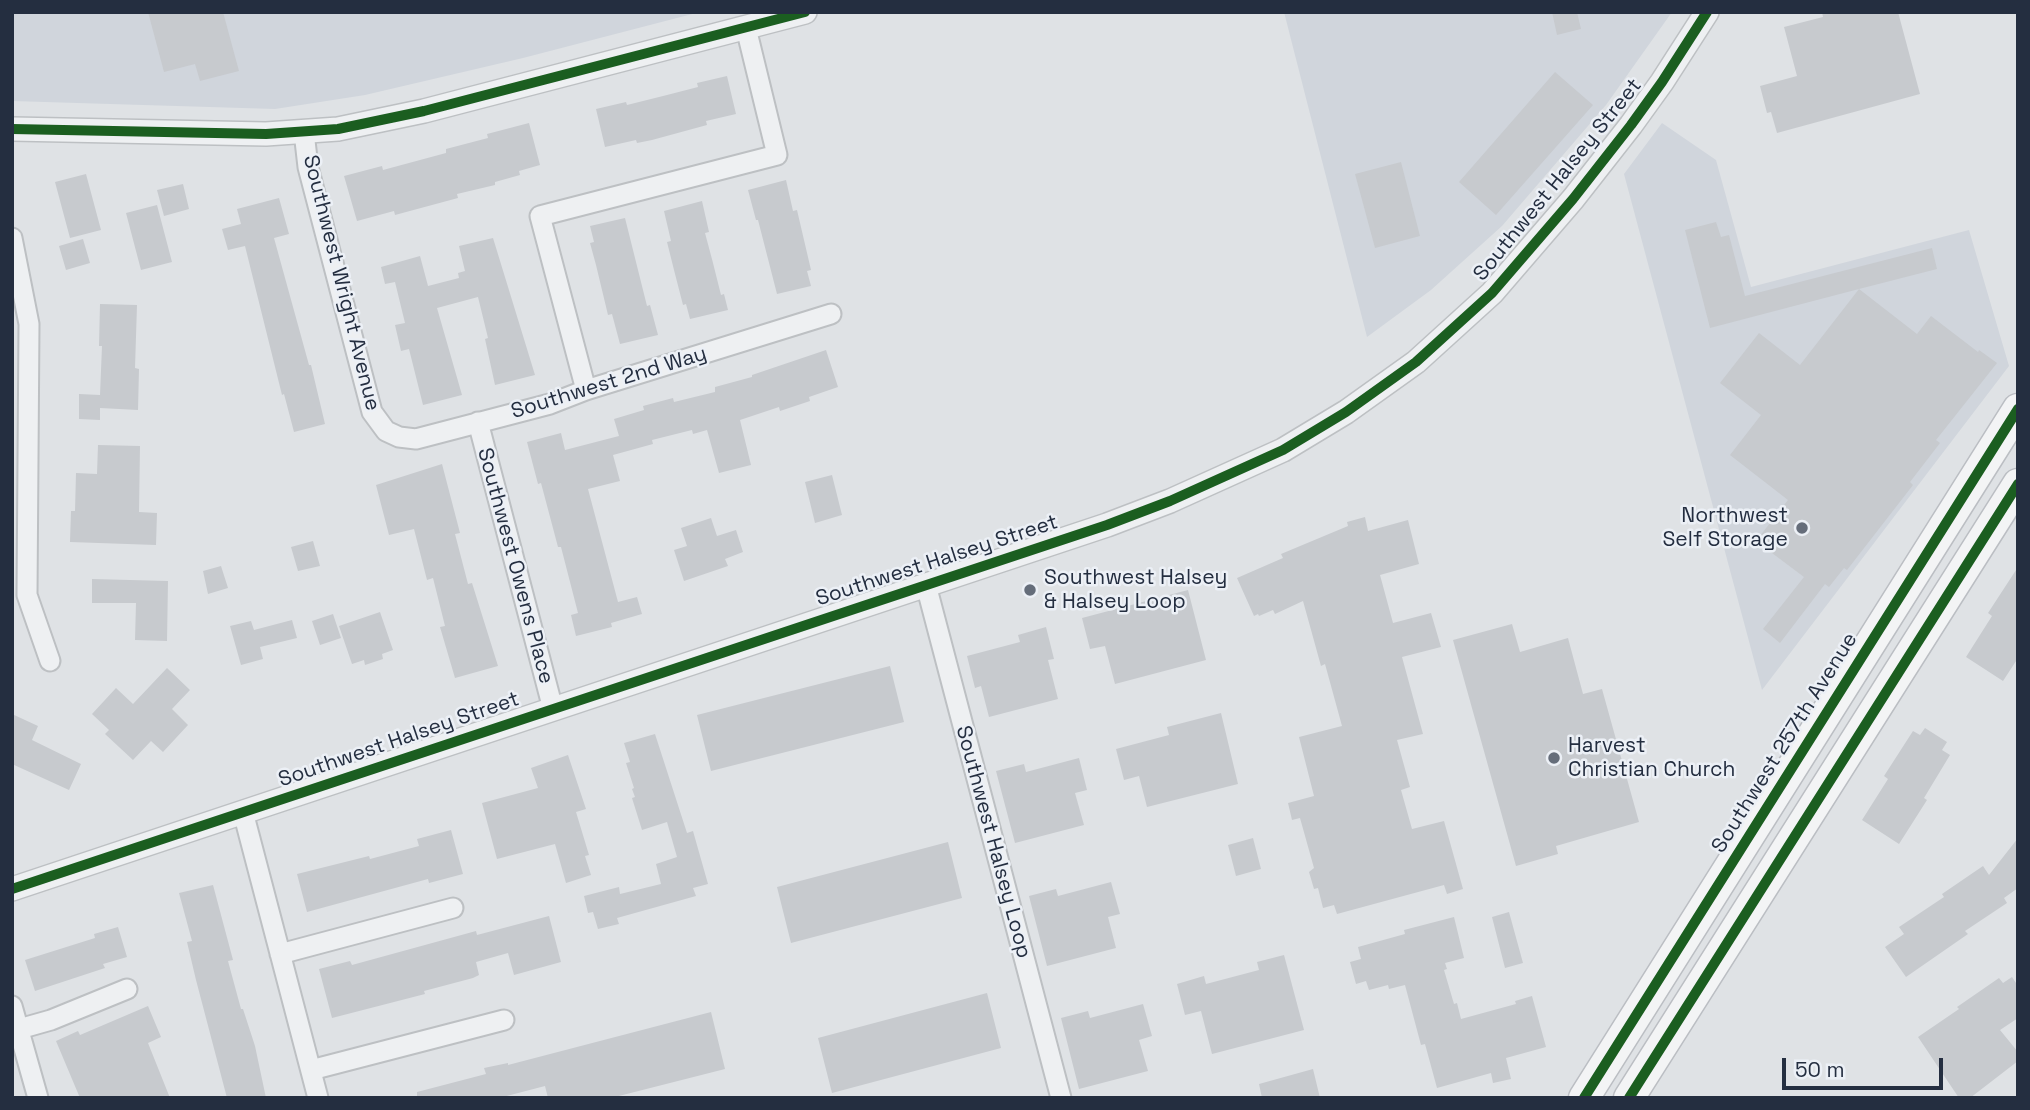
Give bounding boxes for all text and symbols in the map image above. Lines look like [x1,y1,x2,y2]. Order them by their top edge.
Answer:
street label: Southwest Halsey Street [1469,74,1647,286]
street label: Southwest Wright Avenue [297,152,385,414]
street label: Southwest 2nd Way [508,341,710,425]
street label: Southwest Owens Place [471,445,559,687]
place label: Northwest Self Storage [1662,503,1788,553]
street label: Southwest Halsey Street [813,510,1061,612]
marker: Northwest Self Storage [1794,520,1810,536]
place label: Southwest Halsey & Halsey Loop [1044,565,1227,615]
marker: Southwest Halsey & Halsey Loop [1022,582,1038,598]
street label: Southwest 257th Avenue [1707,628,1863,858]
street label: Southwest Halsey Street [275,687,523,793]
street label: Southwest Halsey Loop [950,723,1036,961]
place label: Harvest Christian Church [1568,733,1735,783]
marker: Harvest Christian Church [1546,750,1562,766]
scale bar [1785,1044,1946,1088]
text: 50 m [1795,1056,1845,1083]

